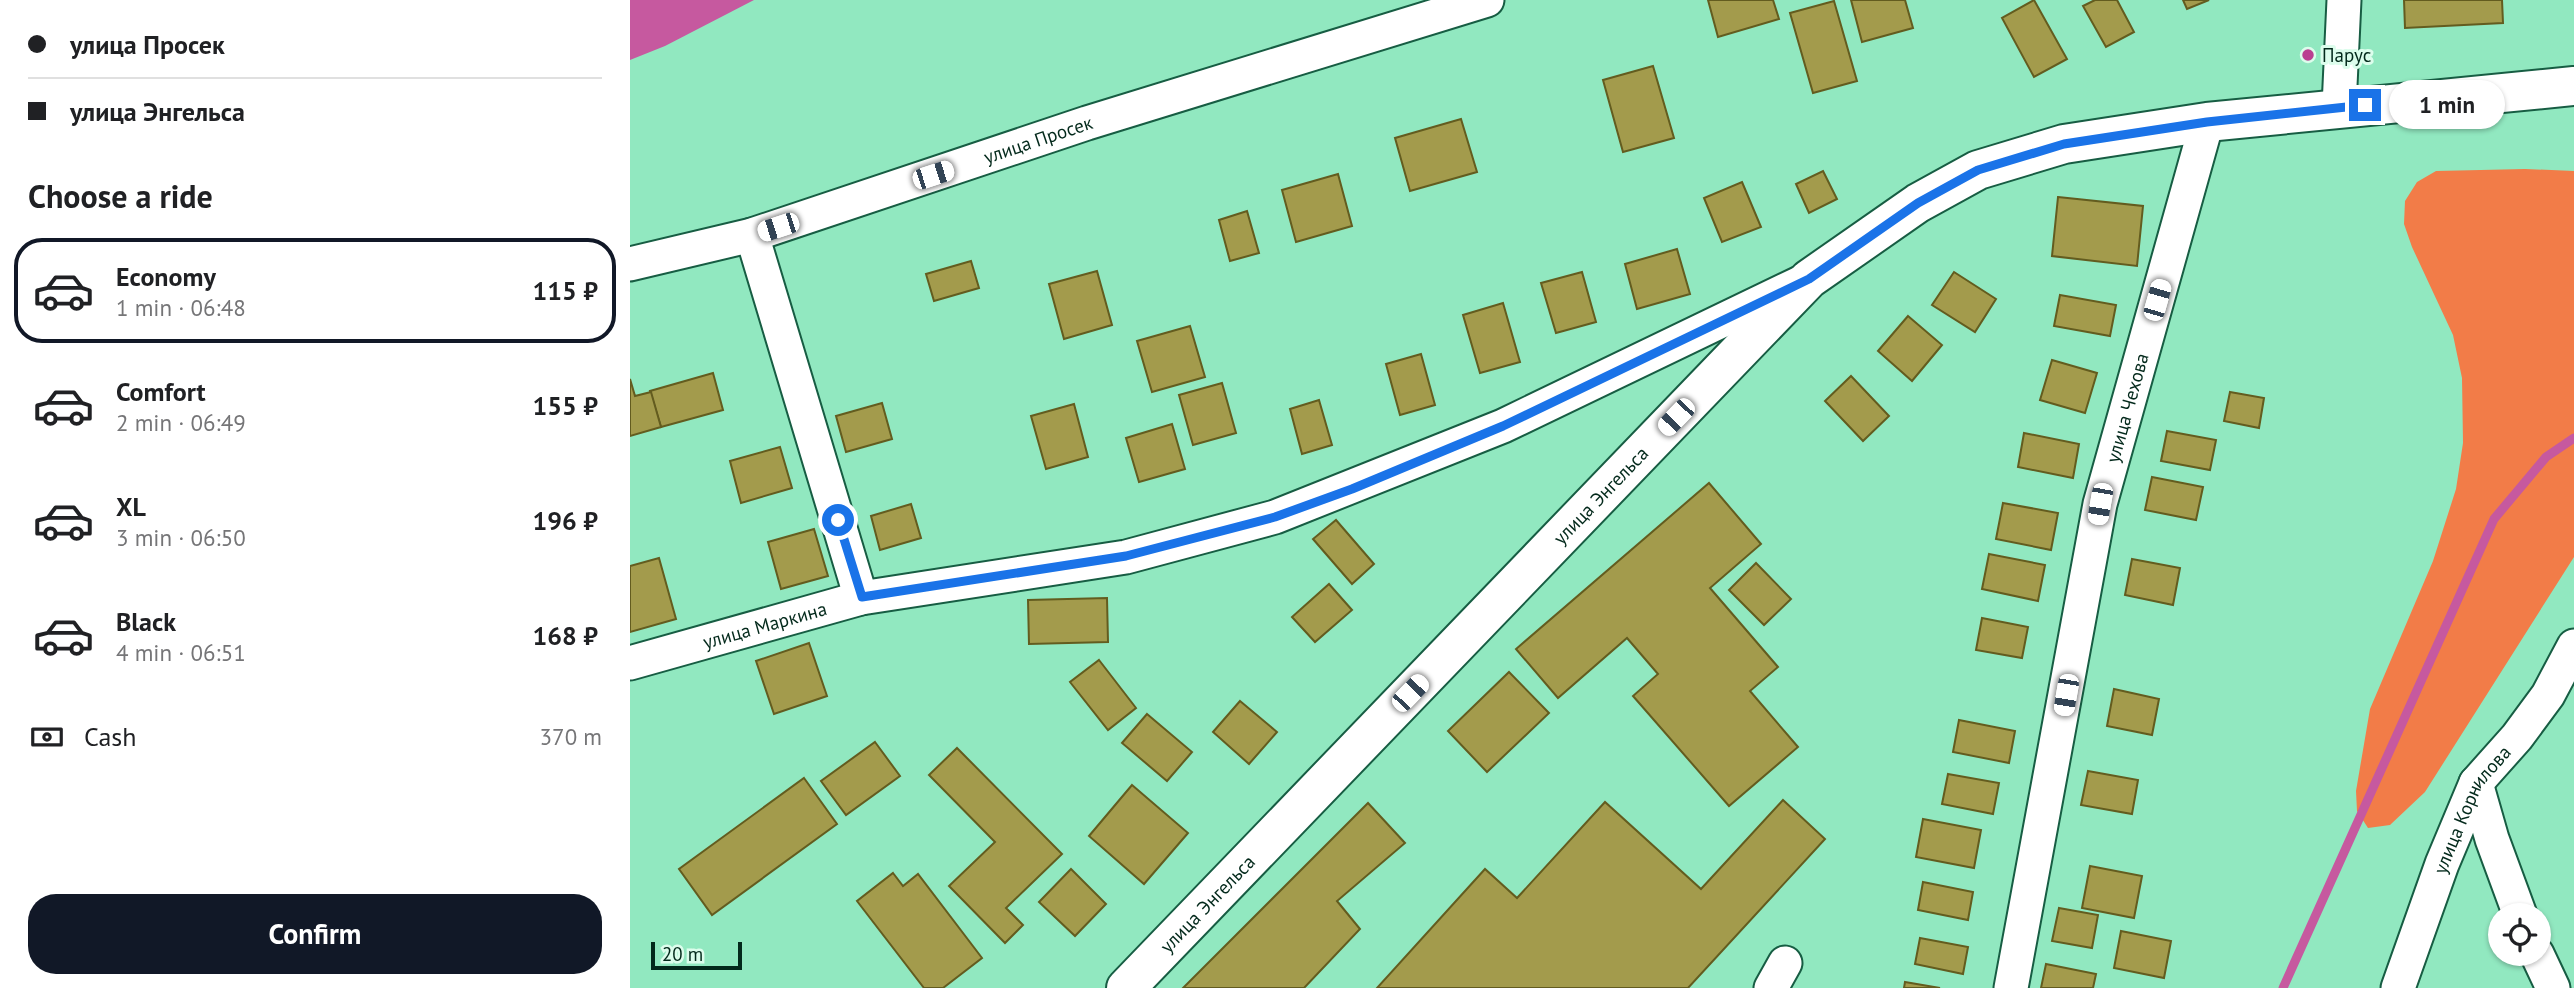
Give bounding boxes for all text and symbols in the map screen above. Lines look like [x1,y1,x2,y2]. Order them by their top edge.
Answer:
text: улица Просек [70,28,225,61]
place label: Парус [2322,43,2371,67]
marker: Парус [2300,47,2316,63]
callout: 1 min [2390,80,2505,130]
route end [2349,89,2381,121]
text: 1 min [2419,90,2475,119]
text: улица Энгельса [70,95,245,128]
street label: улица Просек [980,110,1095,169]
car [910,159,957,191]
text: Choose a ride [28,175,213,217]
car [755,211,802,243]
icon: car [32,259,95,322]
text: Economy [116,260,216,293]
text: 115 ₽ [532,274,598,307]
car [2142,277,2173,323]
text: 1 min · 06:48 [116,293,246,322]
street label: улица Чехова [2100,350,2154,465]
icon: car [32,374,95,437]
text: Comfort [116,375,206,408]
text: 155 ₽ [532,389,598,422]
car [1654,395,1699,439]
text: 2 min · 06:49 [116,408,246,437]
street label: улица Энгельса [1548,441,1653,549]
car [2087,481,2114,527]
icon: car [32,489,95,552]
text: XL [116,490,146,523]
text: 196 ₽ [532,504,598,537]
route start [822,504,854,536]
text: 3 min · 06:50 [116,523,246,552]
street label: улица Маркина [700,596,829,654]
icon: car [32,604,95,667]
text: Black [116,605,176,638]
text: 168 ₽ [532,619,598,652]
text: 4 min · 06:51 [116,638,246,667]
car [1388,671,1433,715]
car [2053,672,2080,718]
icon: cash [28,718,66,756]
text: Cash [84,720,136,753]
text: 370 m [540,722,602,751]
street label: улица Корнилова [2428,740,2516,877]
street label: улица Энгельса [1155,850,1260,958]
button: Confirm [28,894,602,974]
map controls [2488,903,2551,966]
button: locate [2488,903,2551,966]
scale bar [651,939,742,971]
text: 20 m [662,942,703,966]

